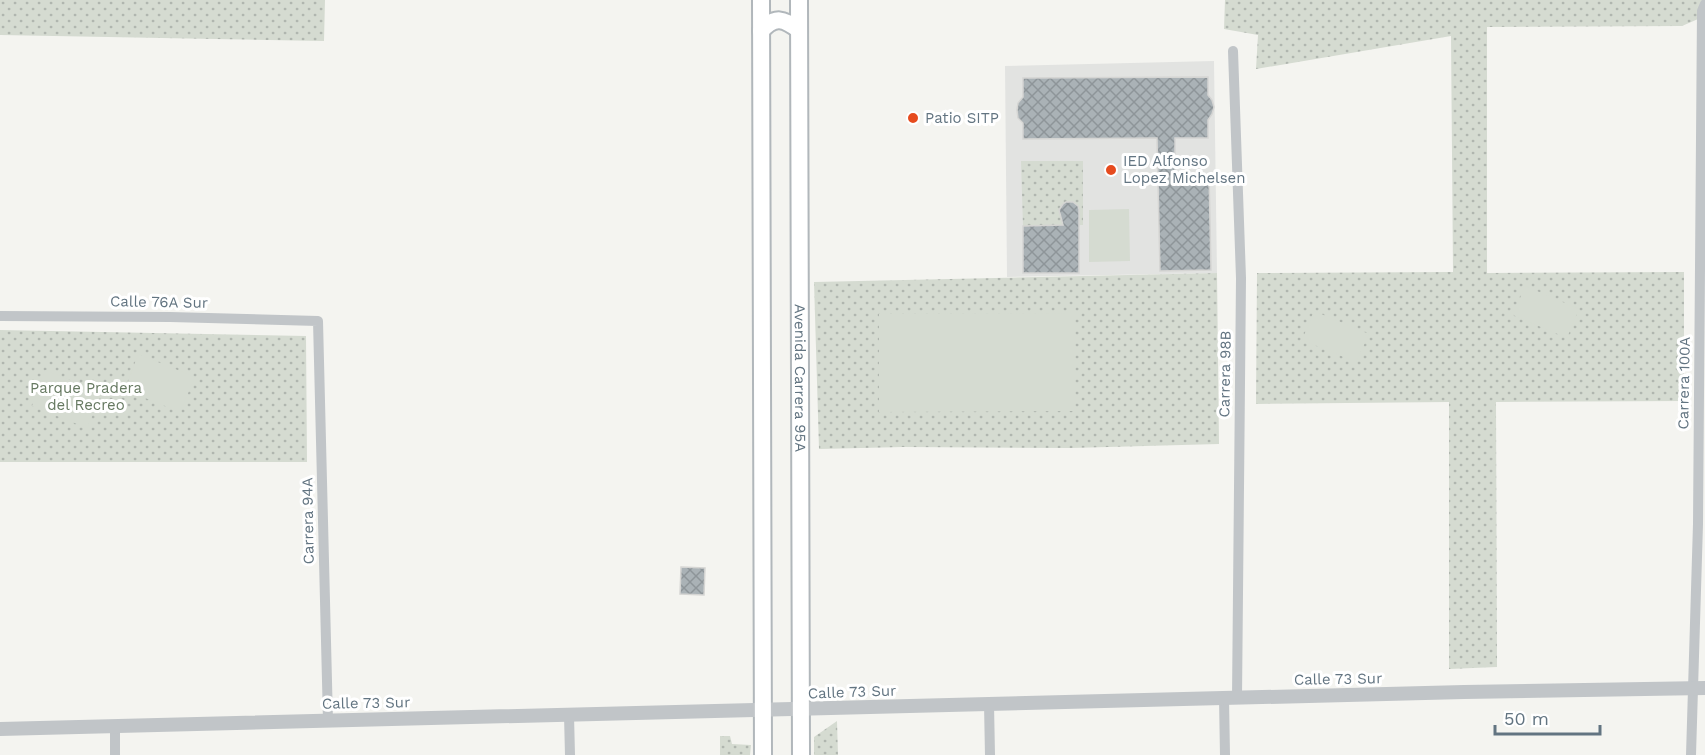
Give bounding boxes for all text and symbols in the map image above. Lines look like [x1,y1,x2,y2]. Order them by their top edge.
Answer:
place label: Patio SITP [925,109,999,127]
marker: Patio SITP [906,111,920,125]
place label: IED Alfonso Lopez Michelsen [1123,152,1246,187]
marker: IED Alfonso Lopez Michelsen [1104,163,1118,177]
street label: Calle 76A Sur [110,292,208,312]
street label: Avenida Carrera 95A [791,304,809,452]
street label: Carrera 98B [1215,330,1235,418]
street label: Carrera 100A [1674,336,1694,430]
park label: Parque Pradera del Recreo [30,379,142,414]
street label: Carrera 94A [298,477,318,565]
street label: Calle 73 Sur [1294,669,1382,689]
street label: Calle 73 Sur [808,681,896,703]
street label: Calle 73 Sur [322,693,410,713]
scale bar [1495,698,1600,736]
text: 50 m [1504,708,1549,729]

